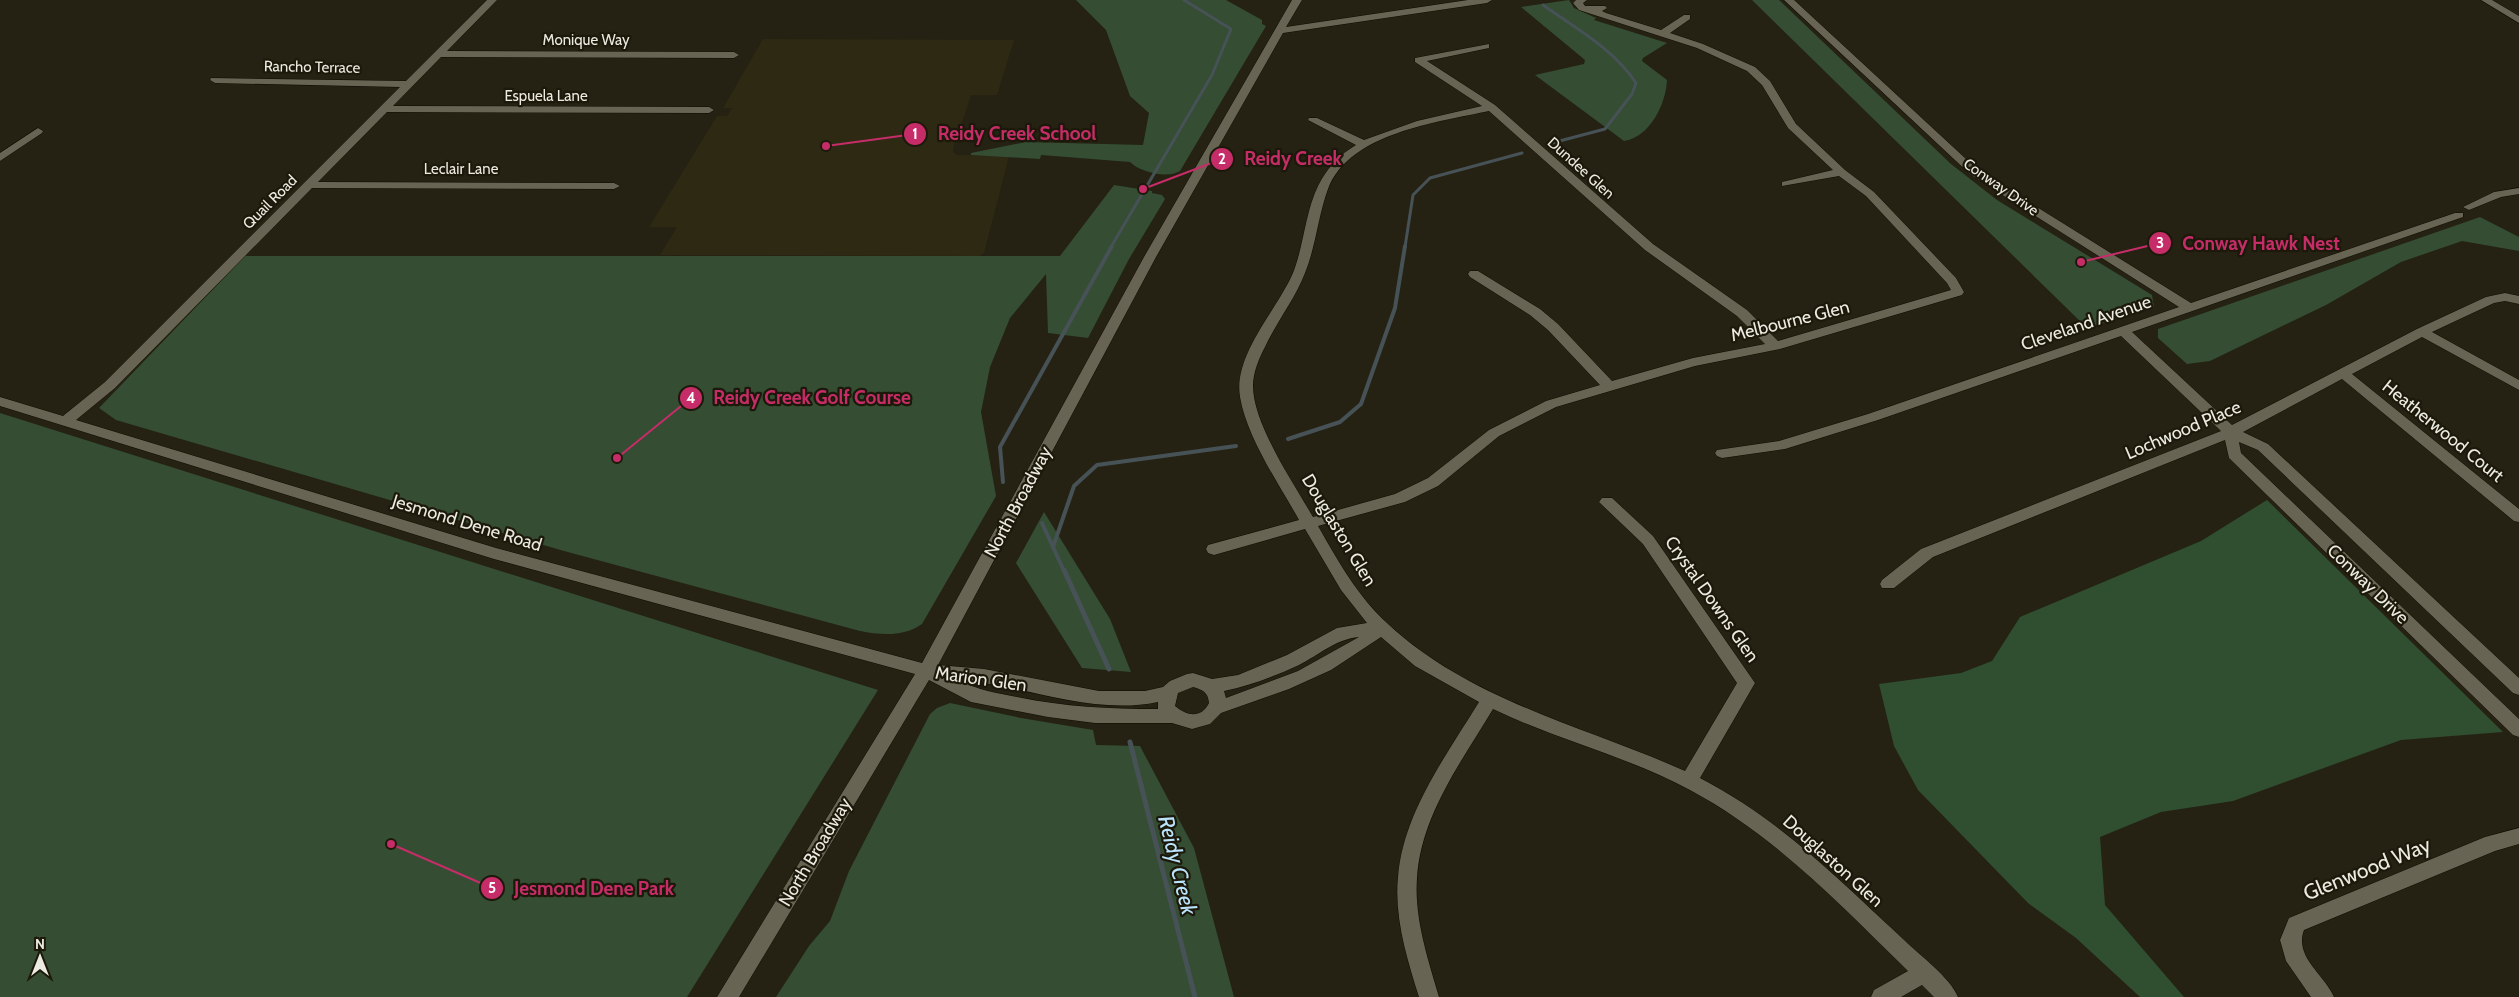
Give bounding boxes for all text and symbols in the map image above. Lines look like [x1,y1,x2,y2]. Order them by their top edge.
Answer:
street label: Monique Way [542,31,630,49]
street label: Rancho Terrace [264,57,361,77]
street label: Espuela Lane [504,87,588,105]
callout: Reidy Creek School [903,117,1106,151]
text: Reidy Creek School [938,122,1096,145]
text: 1 [912,125,918,143]
street label: Dundee Glen [1544,133,1618,203]
callout: Reidy Creek [1209,142,1352,176]
text: Reidy Creek [1244,147,1343,170]
text: 2 [1218,150,1226,168]
street label: Conway Drive [1960,154,2042,220]
street label: Leclair Lane [424,160,499,178]
street label: Quail Road [239,171,301,233]
callout: Conway Hawk Nest [2147,226,2350,260]
text: Conway Hawk Nest [2182,232,2340,255]
text: 3 [2156,234,2164,252]
street label: Cleveland Avenue [2018,290,2154,356]
street label: Melbourne Glen [1728,296,1852,346]
street label: Heatherwood Court [2378,375,2508,487]
callout: Reidy Creek Golf Course [678,381,921,415]
text: Reidy Creek Golf Course [713,386,911,409]
text: 4 [686,389,696,407]
street label: Lochwood Place [2122,396,2244,464]
street label: North Broadway [979,443,1057,561]
street label: Douglaston Glen [1297,470,1381,590]
street label: Jesmond Dene Road [389,489,545,556]
street label: Crystal Downs Glen [1660,532,1764,666]
street label: Conway Drive [2322,539,2414,629]
street label: Marion Glen [934,662,1028,696]
street label: North Broadway [774,794,856,910]
street label: Douglaston Glen [1778,810,1888,912]
water label: Reidy Creek [1152,813,1203,918]
street label: Glenwood Way [2300,832,2434,905]
callout: Jesmond Dene Park [479,871,684,905]
text: Jesmond Dene Park [513,877,675,900]
text: 5 [488,879,496,897]
north arrow [15,932,65,982]
text: N [35,935,45,953]

